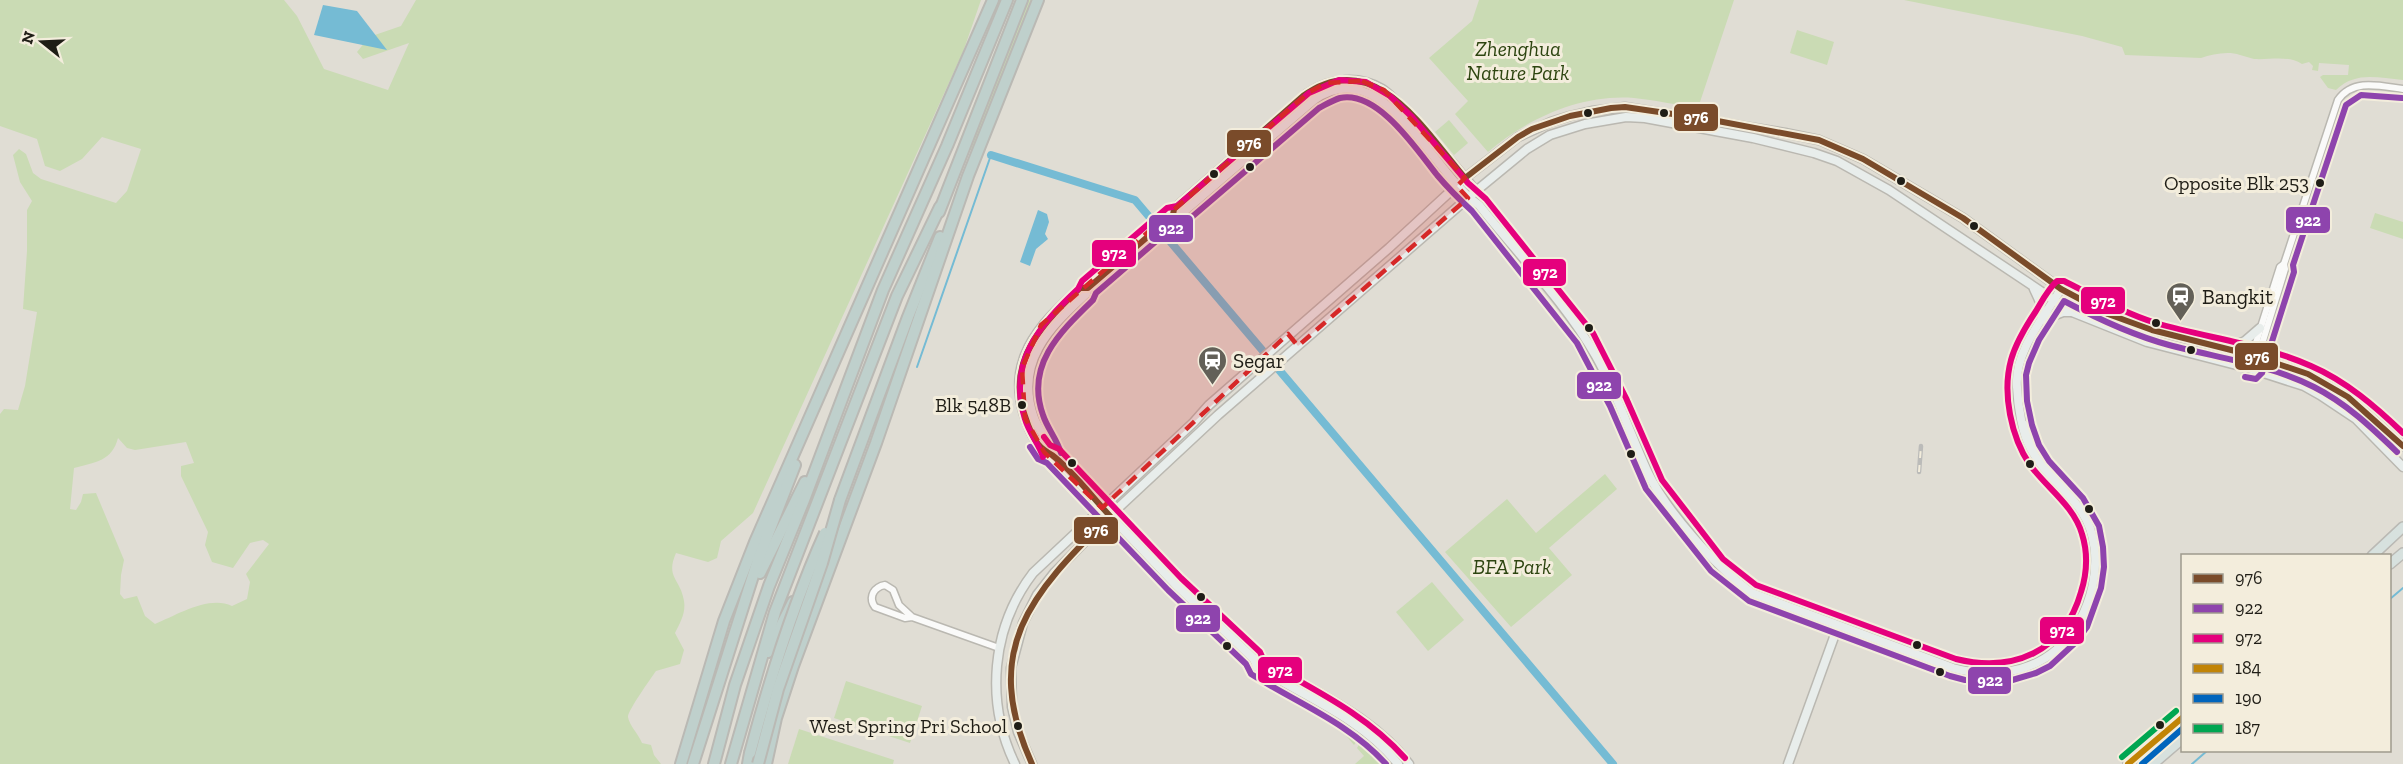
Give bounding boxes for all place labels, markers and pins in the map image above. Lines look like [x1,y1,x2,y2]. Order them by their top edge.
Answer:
unlabelled marker [1582,107,1594,119]
unlabelled marker [1658,107,1670,119]
unlabelled marker [1244,161,1256,173]
unlabelled marker [1208,168,1220,180]
place label: Opposite Blk 253 [2164,171,2309,195]
unlabelled marker [1895,175,1907,187]
marker: Opposite Blk 253 [2314,177,2326,189]
unlabelled marker [1968,220,1980,232]
station icon: Bangkit [2165,280,2197,322]
place label: Bangkit [2202,284,2273,309]
unlabelled marker [2150,317,2162,329]
unlabelled marker [1583,322,1595,334]
station icon: Segar [1196,344,1228,386]
unlabelled marker [2185,344,2197,356]
place label: Segar [1233,348,1285,373]
place label: Blk 548B [935,393,1011,417]
marker: Blk 548B [1016,399,1028,411]
unlabelled marker [1625,448,1637,460]
unlabelled marker [1066,457,1078,469]
unlabelled marker [2024,458,2036,470]
unlabelled marker [2083,503,2095,515]
unlabelled marker [1195,591,1207,603]
unlabelled marker [1911,639,1923,651]
unlabelled marker [1221,640,1233,652]
unlabelled marker [1934,666,1946,678]
place label: West Spring Pri School [810,714,1007,738]
unlabelled marker [2154,719,2166,731]
marker: West Spring Pri School [1012,720,1024,732]

